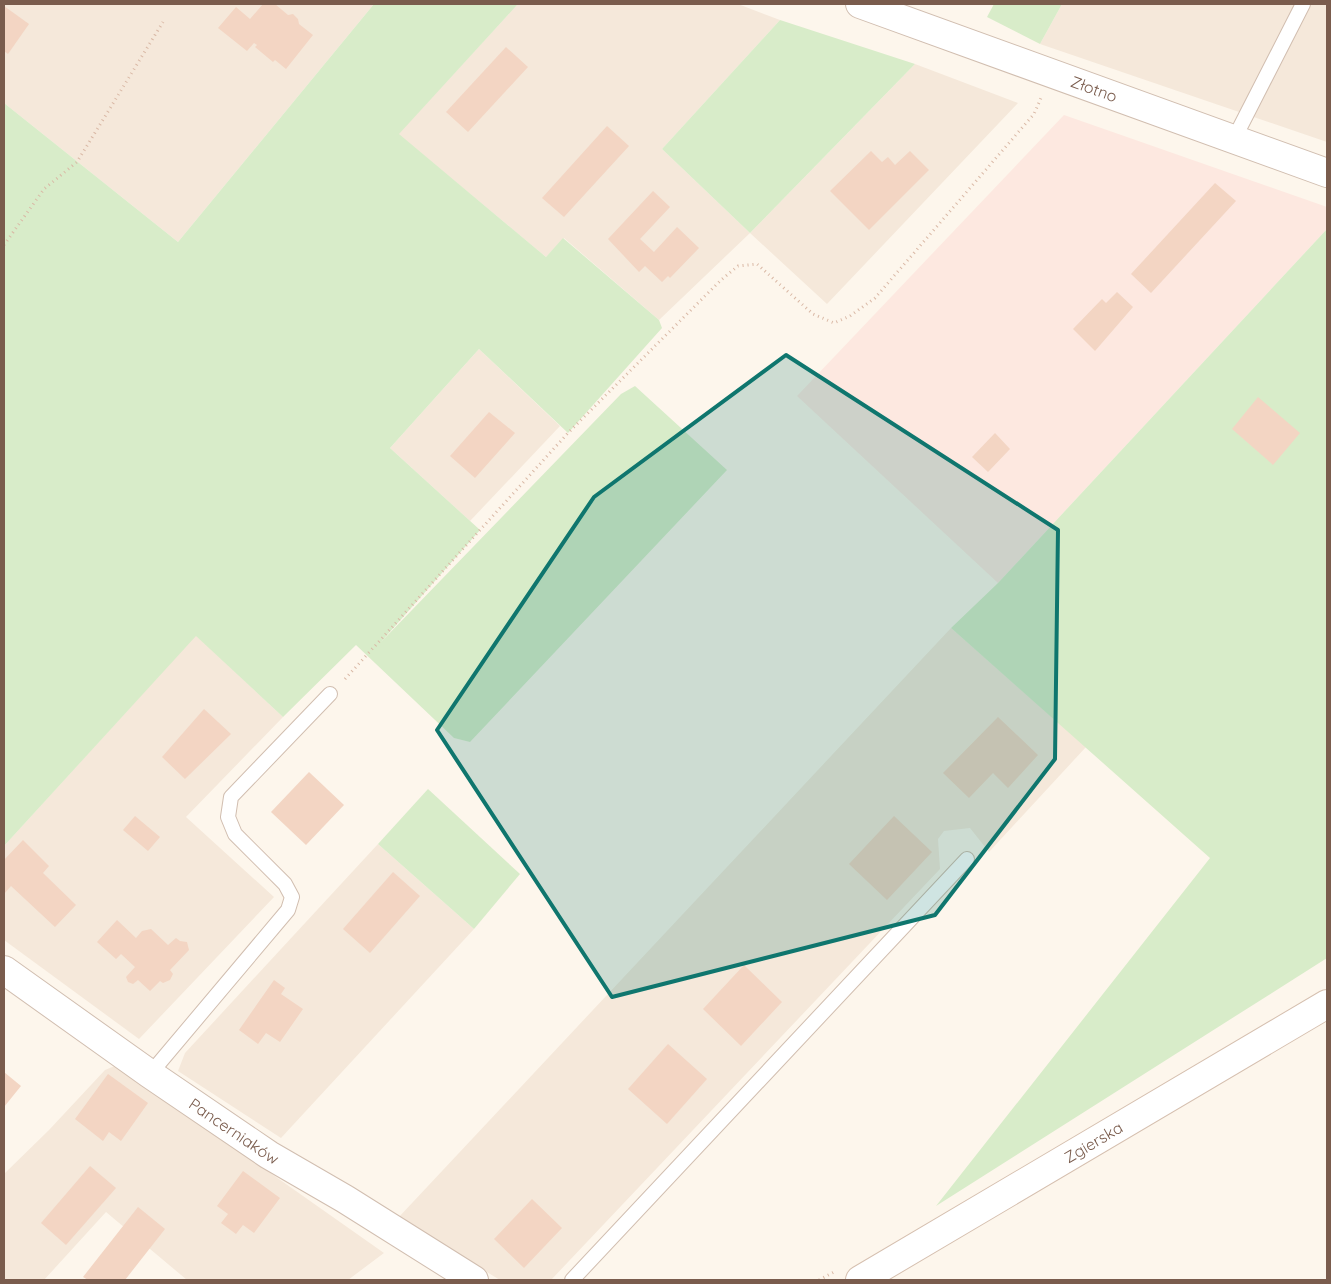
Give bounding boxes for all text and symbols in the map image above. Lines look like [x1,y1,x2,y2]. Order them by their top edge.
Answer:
street label: Złotno [1068,71,1120,106]
street label: Pancerniaków [185,1094,283,1169]
street label: Zgierska [1060,1117,1126,1167]

